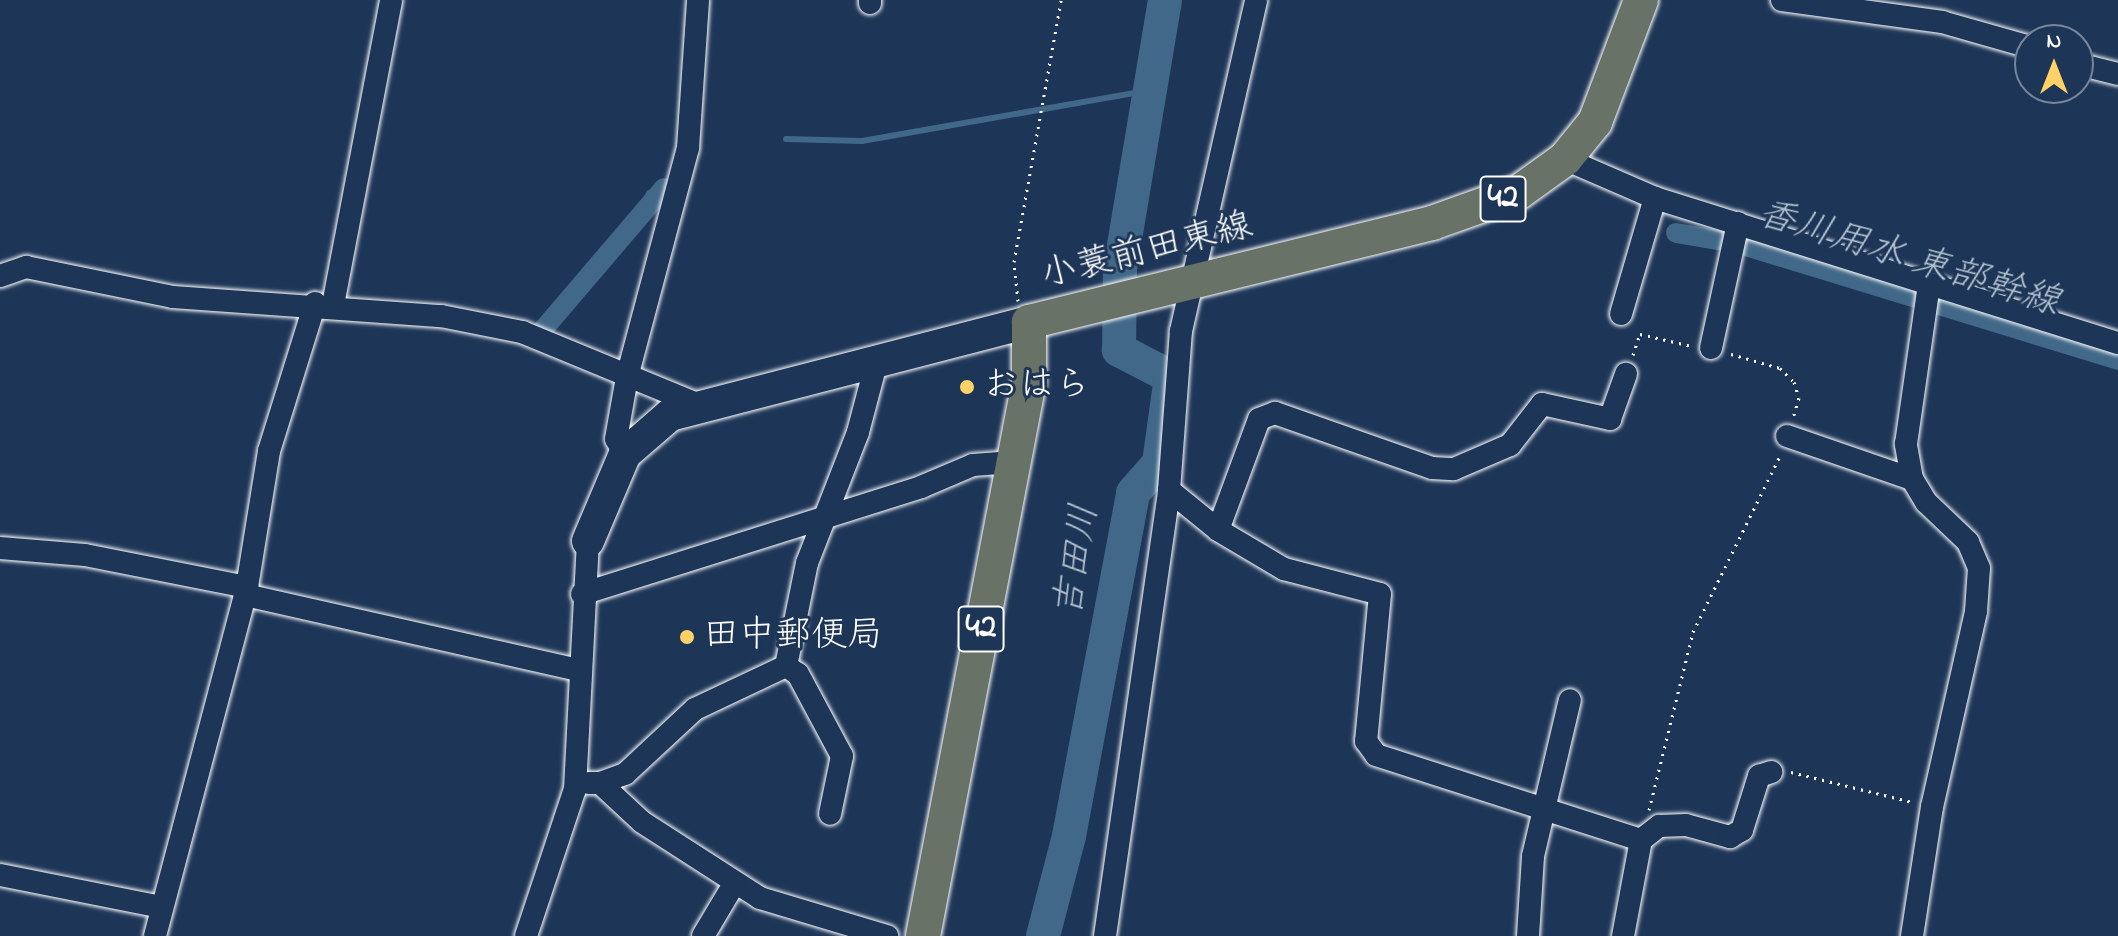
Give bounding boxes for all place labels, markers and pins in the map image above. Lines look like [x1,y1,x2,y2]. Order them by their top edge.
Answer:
place label: おはら [983,365,1091,409]
marker: おはら [958,378,976,396]
place label: 田中郵便局 [703,615,883,659]
marker: 田中郵便局 [678,628,696,646]

